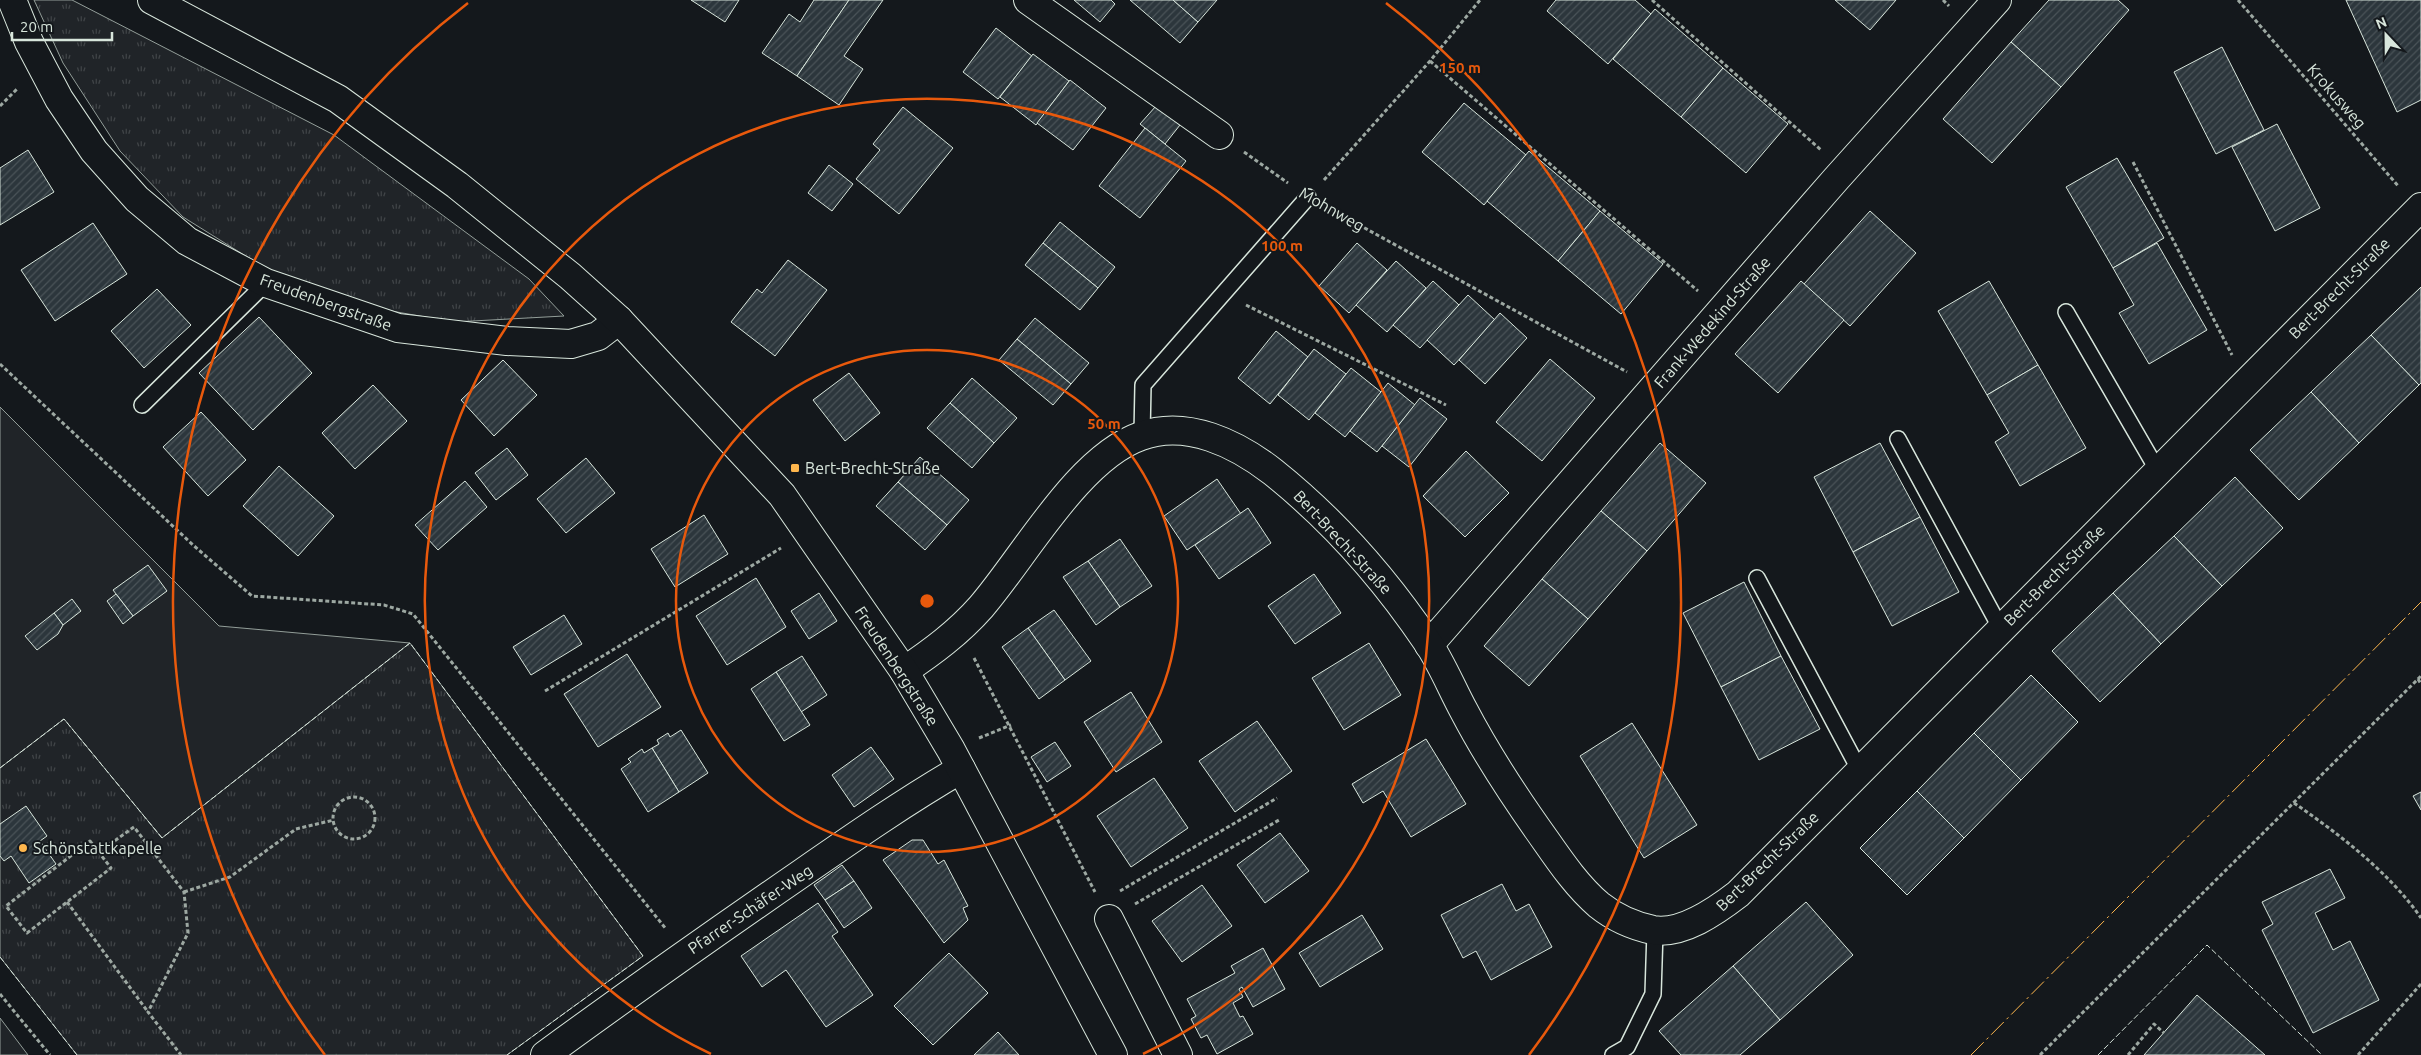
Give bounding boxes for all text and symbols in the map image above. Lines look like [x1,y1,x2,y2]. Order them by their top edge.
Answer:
scale bar [12,10,112,42]
north arrow [2361,10,2411,60]
text: N [2373,14,2389,32]
text: 20 m [20,18,53,35]
text: 150 m [1439,59,1481,76]
street label: Krokusweg [2304,60,2370,132]
street label: Mohnweg [1296,183,1368,235]
street label: Bert-Brecht-Straße [2285,234,2393,342]
text: 100 m [1261,237,1303,254]
street label: Frank-Wedekind-Straße [1650,253,1774,391]
street label: Freudenbergstraße [258,270,394,334]
text: 50 m [1087,415,1121,432]
place label: Bert-Brecht-Straße [805,459,940,477]
marker: Bert-Brecht-Straße [789,462,801,474]
street label: Bert-Brecht-Straße [1290,486,1396,598]
street label: Bert-Brecht-Straße [2000,521,2108,629]
centre of rings [918,592,936,610]
street label: Freudenbergstraße [852,603,942,729]
street label: Bert-Brecht-Straße [1712,808,1822,914]
place label: Schönstattkapelle [33,839,162,857]
marker: Schönstattkapelle [17,842,29,854]
street label: Pfarrer-Schäfer-Weg [684,861,816,957]

